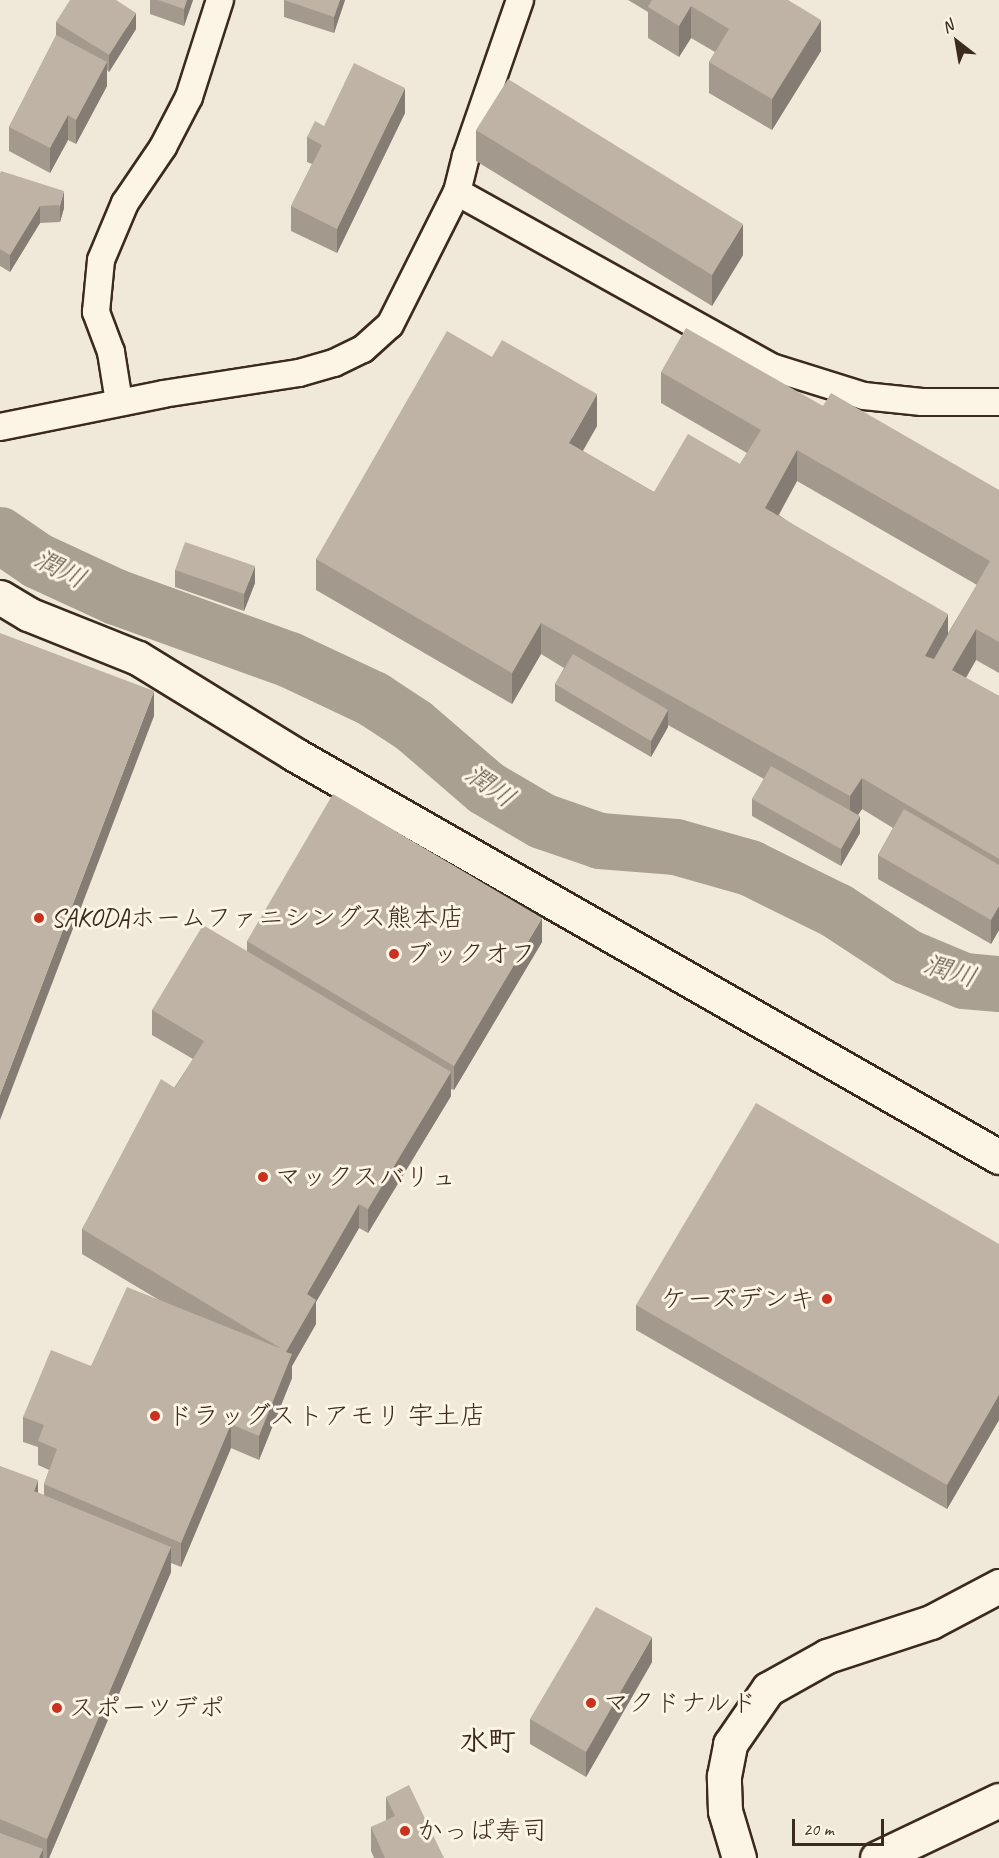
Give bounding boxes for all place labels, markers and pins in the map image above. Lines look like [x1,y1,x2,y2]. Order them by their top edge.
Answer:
place label: SAKODAホームファニシングス熊本店 [51,902,467,934]
marker: SAKODAホームファニシングス熊本店 [32,911,46,925]
place label: ブックオフ [406,938,536,970]
marker: ブックオフ [387,947,401,961]
place label: マックスバリュ [275,1161,457,1193]
marker: マックスバリュ [256,1170,270,1184]
place label: ケーズデンキ [659,1283,815,1315]
marker: ケーズデンキ [820,1292,834,1306]
place label: ドラッグストアモリ 宇土店 [167,1400,485,1432]
marker: ドラッグストアモリ 宇土店 [148,1409,162,1423]
place label: マクドナルド [603,1687,759,1719]
place label: スポーツデポ [69,1692,225,1724]
marker: マクドナルド [584,1696,598,1710]
marker: スポーツデポ [50,1701,64,1715]
place label: かっぱ寿司 [417,1815,547,1847]
marker: かっぱ寿司 [398,1824,412,1838]

